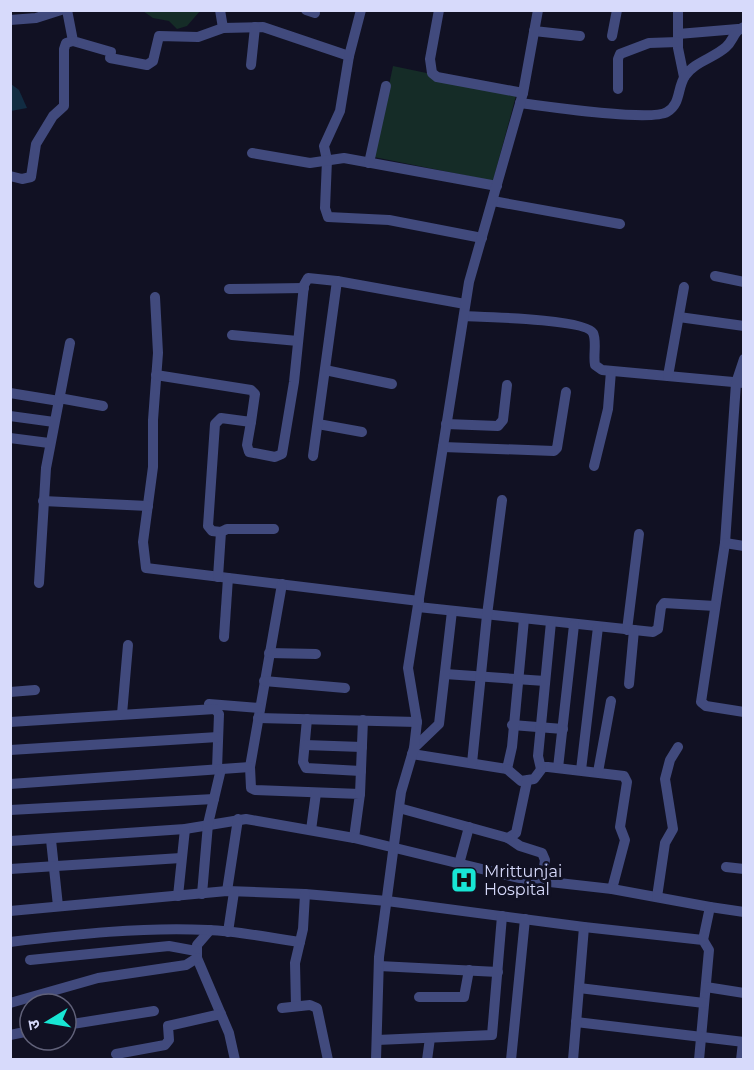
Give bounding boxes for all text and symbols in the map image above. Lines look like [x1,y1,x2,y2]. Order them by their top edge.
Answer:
place label: Mrittunjai Hospital [484,862,562,899]
hospital icon: Mrittunjai Hospital [449,865,479,895]
north arrow [18,992,78,1052]
text: उ [23,1018,44,1031]

